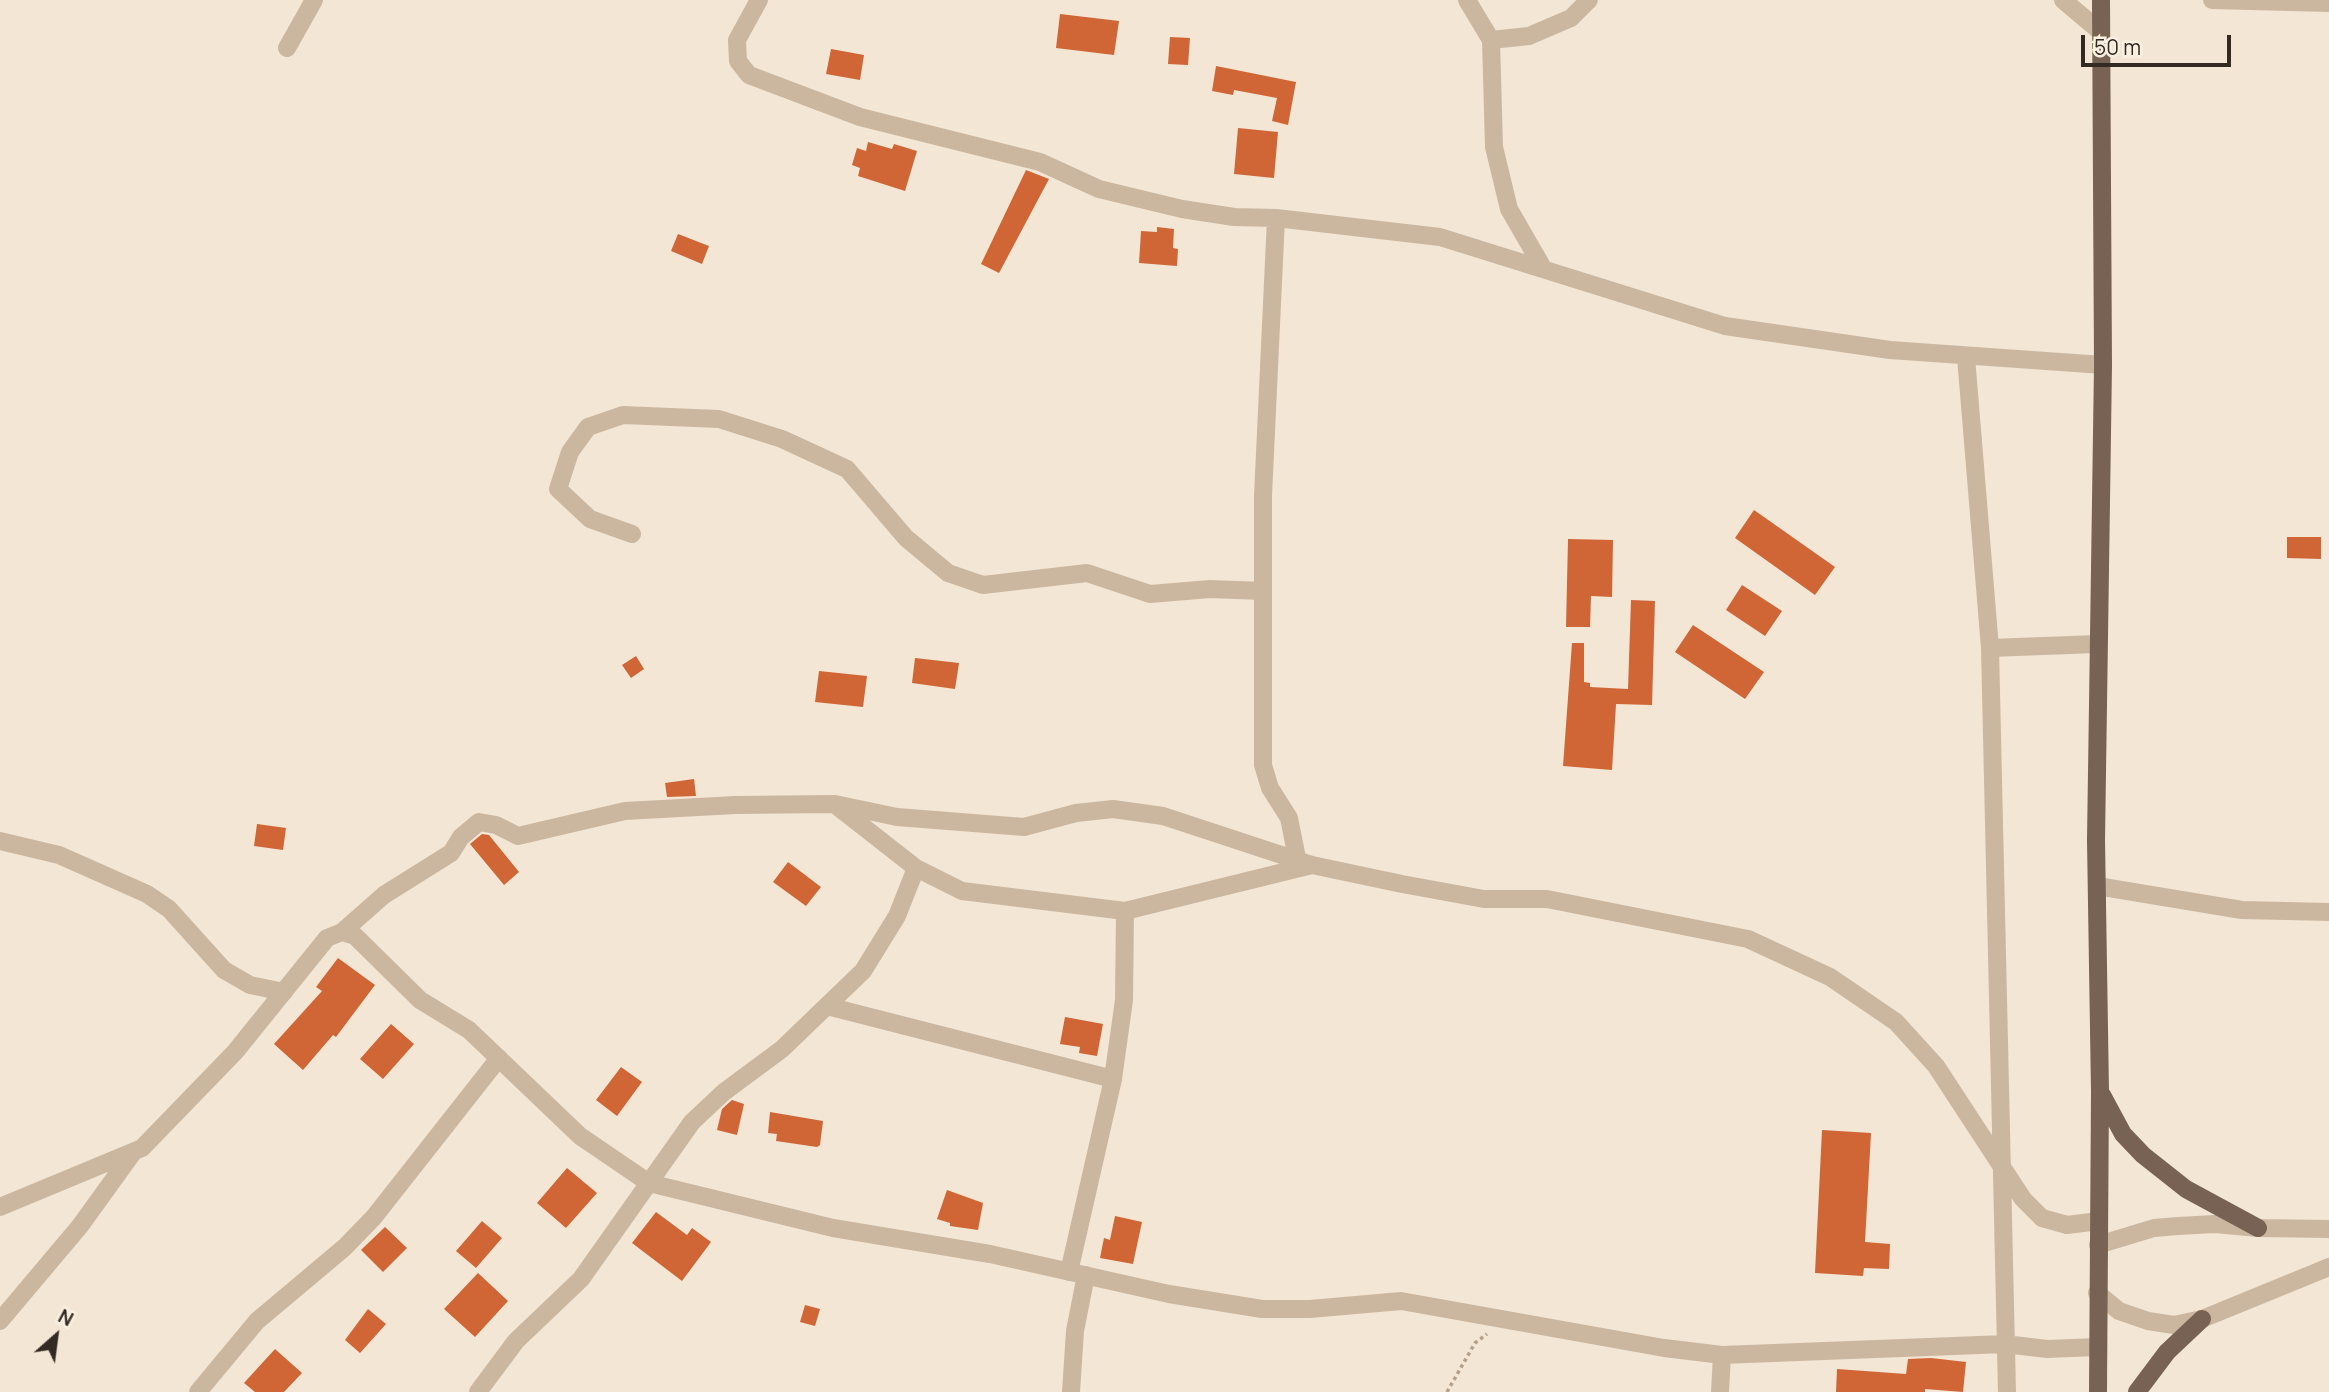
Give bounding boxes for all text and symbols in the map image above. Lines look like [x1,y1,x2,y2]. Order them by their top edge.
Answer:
scale bar [2084,21,2234,65]
text: 50 m [2094,33,2141,61]
north arrow [21,1301,91,1371]
text: N [54,1303,78,1332]

